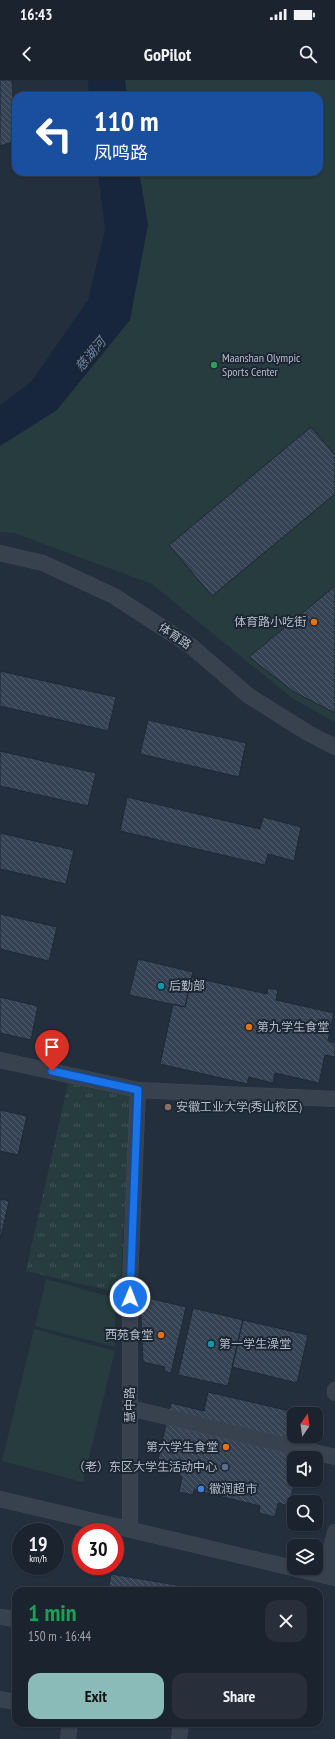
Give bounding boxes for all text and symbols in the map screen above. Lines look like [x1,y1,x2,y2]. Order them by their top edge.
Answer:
text: 16:43 [20,5,52,24]
icon: back [16,43,38,65]
text: GoPilot [144,43,191,66]
icon: search [297,43,319,65]
text: 110 m [94,102,158,139]
icon: left [28,108,80,160]
text: 凤鸣路 [94,141,148,164]
water label: 慈湖河 [71,332,111,375]
place label: Maanshan Olympic Sports Center [222,350,301,379]
marker: Maanshan Olympic Sports Center [209,360,219,370]
place label: 体育路小吃街 [234,614,306,629]
marker: 体育路小吃街 [309,617,319,627]
street label: 体育路 [156,619,194,652]
place label: 后勤部 [169,978,205,993]
marker: 后勤部 [156,981,166,991]
place label: 第九学生食堂 [257,1019,329,1034]
marker: 第九学生食堂 [244,1022,254,1032]
pin [35,1030,69,1071]
icon: arrive [41,1036,63,1058]
place label: 安徽工业大学(秀山校区) [176,1099,302,1114]
marker: 安徽工业大学(秀山校区) [163,1102,173,1112]
position arrow [109,1276,151,1318]
place label: 西苑食堂 [105,1327,153,1342]
marker: 西苑食堂 [156,1330,166,1340]
place label: 第一学生澡堂 [219,1336,291,1351]
marker: 第一学生澡堂 [206,1339,216,1349]
street label: 慧中路 [122,1387,137,1423]
north arrow [287,1407,323,1443]
map controls [287,1407,323,1575]
place label: 第六学生食堂 [146,1439,218,1454]
marker: 第六学生食堂 [221,1442,231,1452]
button: sound [287,1451,323,1487]
place label: （老）东区大学生活动中心 [73,1459,217,1474]
marker: （老）东区大学生活动中心 [220,1462,230,1472]
place label: 徽润超市 [209,1481,257,1496]
marker: 徽润超市 [196,1484,206,1494]
button: search [287,1495,323,1531]
speed limit sign: 30 [72,1523,124,1575]
text: 19 [28,1531,48,1557]
button: layers [287,1539,323,1575]
text: km/h [29,1552,47,1565]
text: 1 min [28,1597,76,1628]
button: close [265,1600,307,1642]
text: 150 m · 16:44 [28,1628,91,1645]
button: Exit [28,1673,164,1719]
button: Share [172,1673,307,1719]

